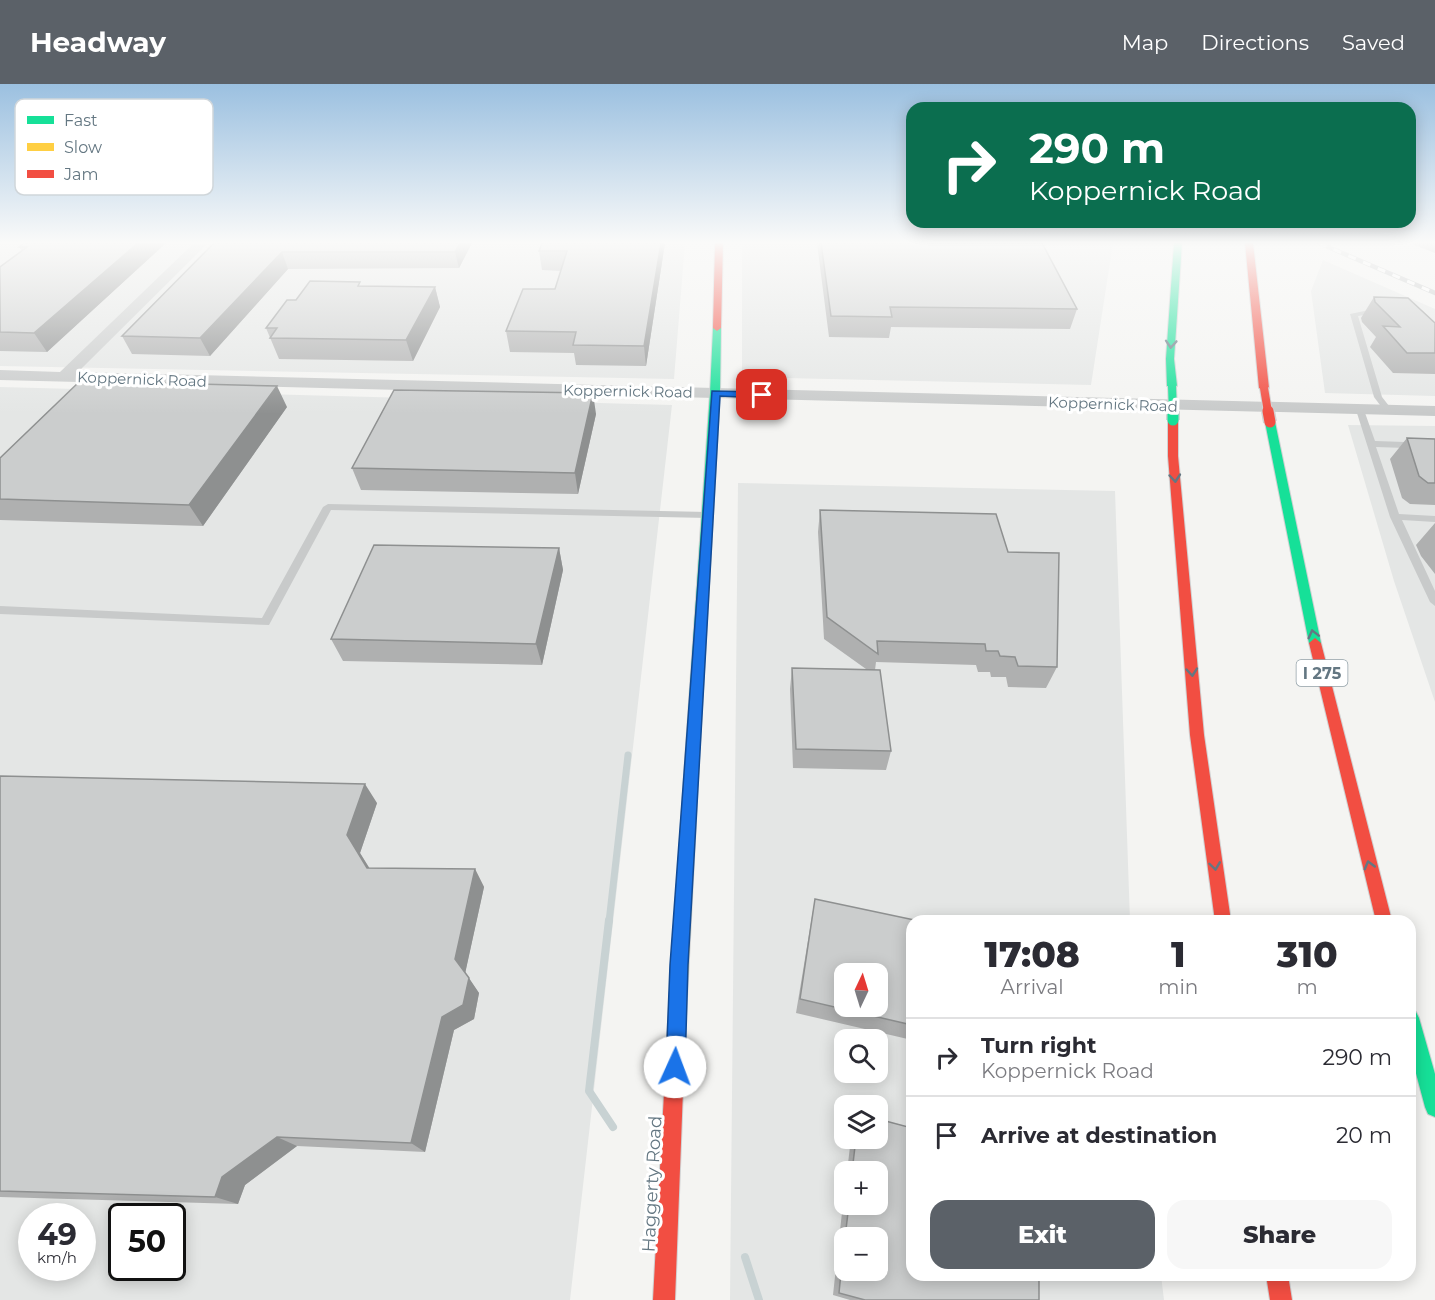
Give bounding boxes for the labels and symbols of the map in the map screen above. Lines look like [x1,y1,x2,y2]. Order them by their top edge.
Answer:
legend [15,99,213,195]
text: Fast [64,111,98,130]
text: Slow [64,138,102,157]
text: Jam [63,165,98,184]
one-way arrow [1165,339,1178,348]
street label: Koppernick Road [77,367,207,391]
pin [736,369,787,420]
street label: Koppernick Road [563,380,693,402]
street label: Koppernick Road [1048,392,1178,416]
one-way arrow [1168,473,1181,483]
one-way arrow [1307,629,1320,639]
road number: I 275 [1296,660,1348,686]
one-way arrow [1185,668,1198,677]
one-way arrow [1363,860,1376,870]
one-way arrow [1208,861,1220,870]
north arrow [834,963,888,1017]
position arrow [643,1035,707,1099]
street label: Haggerty Road [637,1115,667,1253]
speed limit sign: 50 [108,1203,186,1281]

